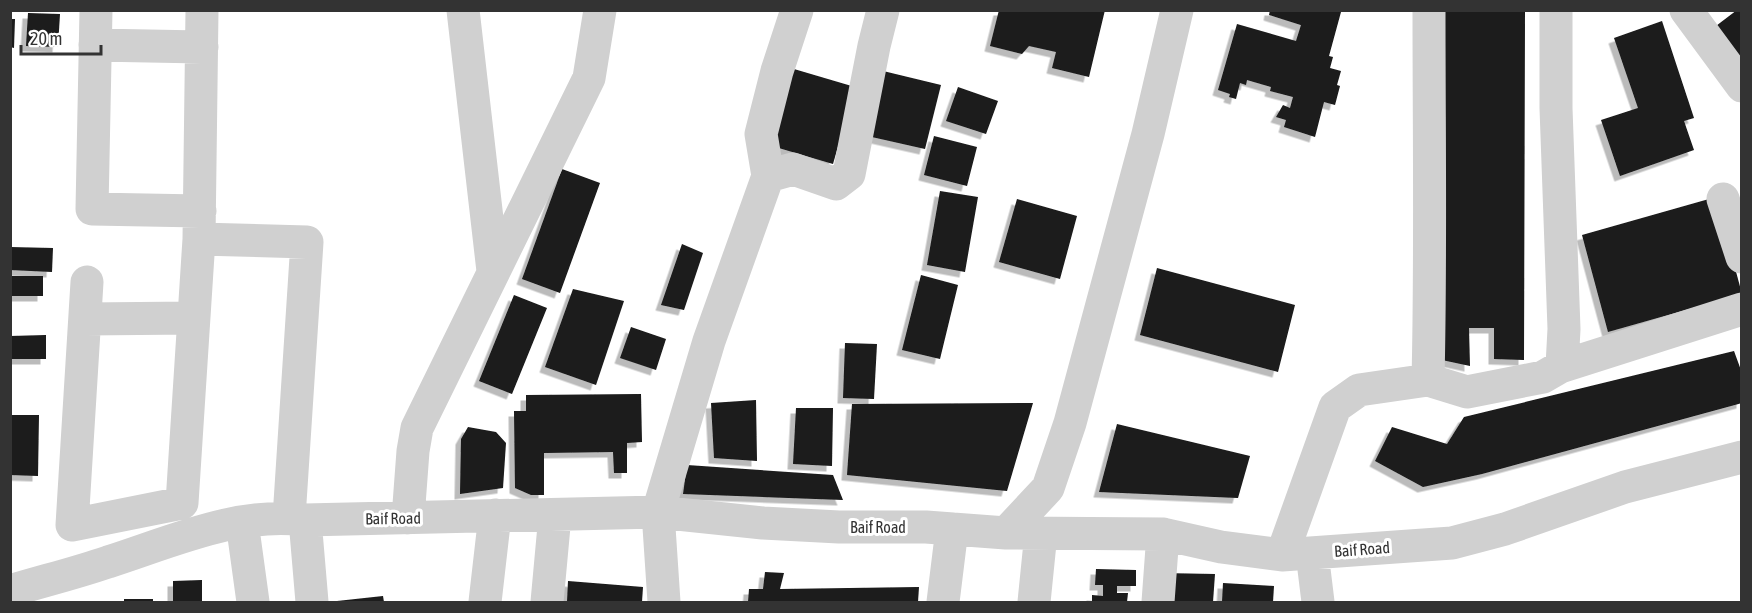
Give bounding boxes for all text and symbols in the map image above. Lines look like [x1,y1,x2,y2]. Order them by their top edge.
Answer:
scale bar [21,18,100,56]
text: 20 m [30,28,62,49]
street label: Baif Road [365,509,421,527]
street label: Baif Road [850,518,906,536]
street label: Baif Road [1334,538,1390,560]

